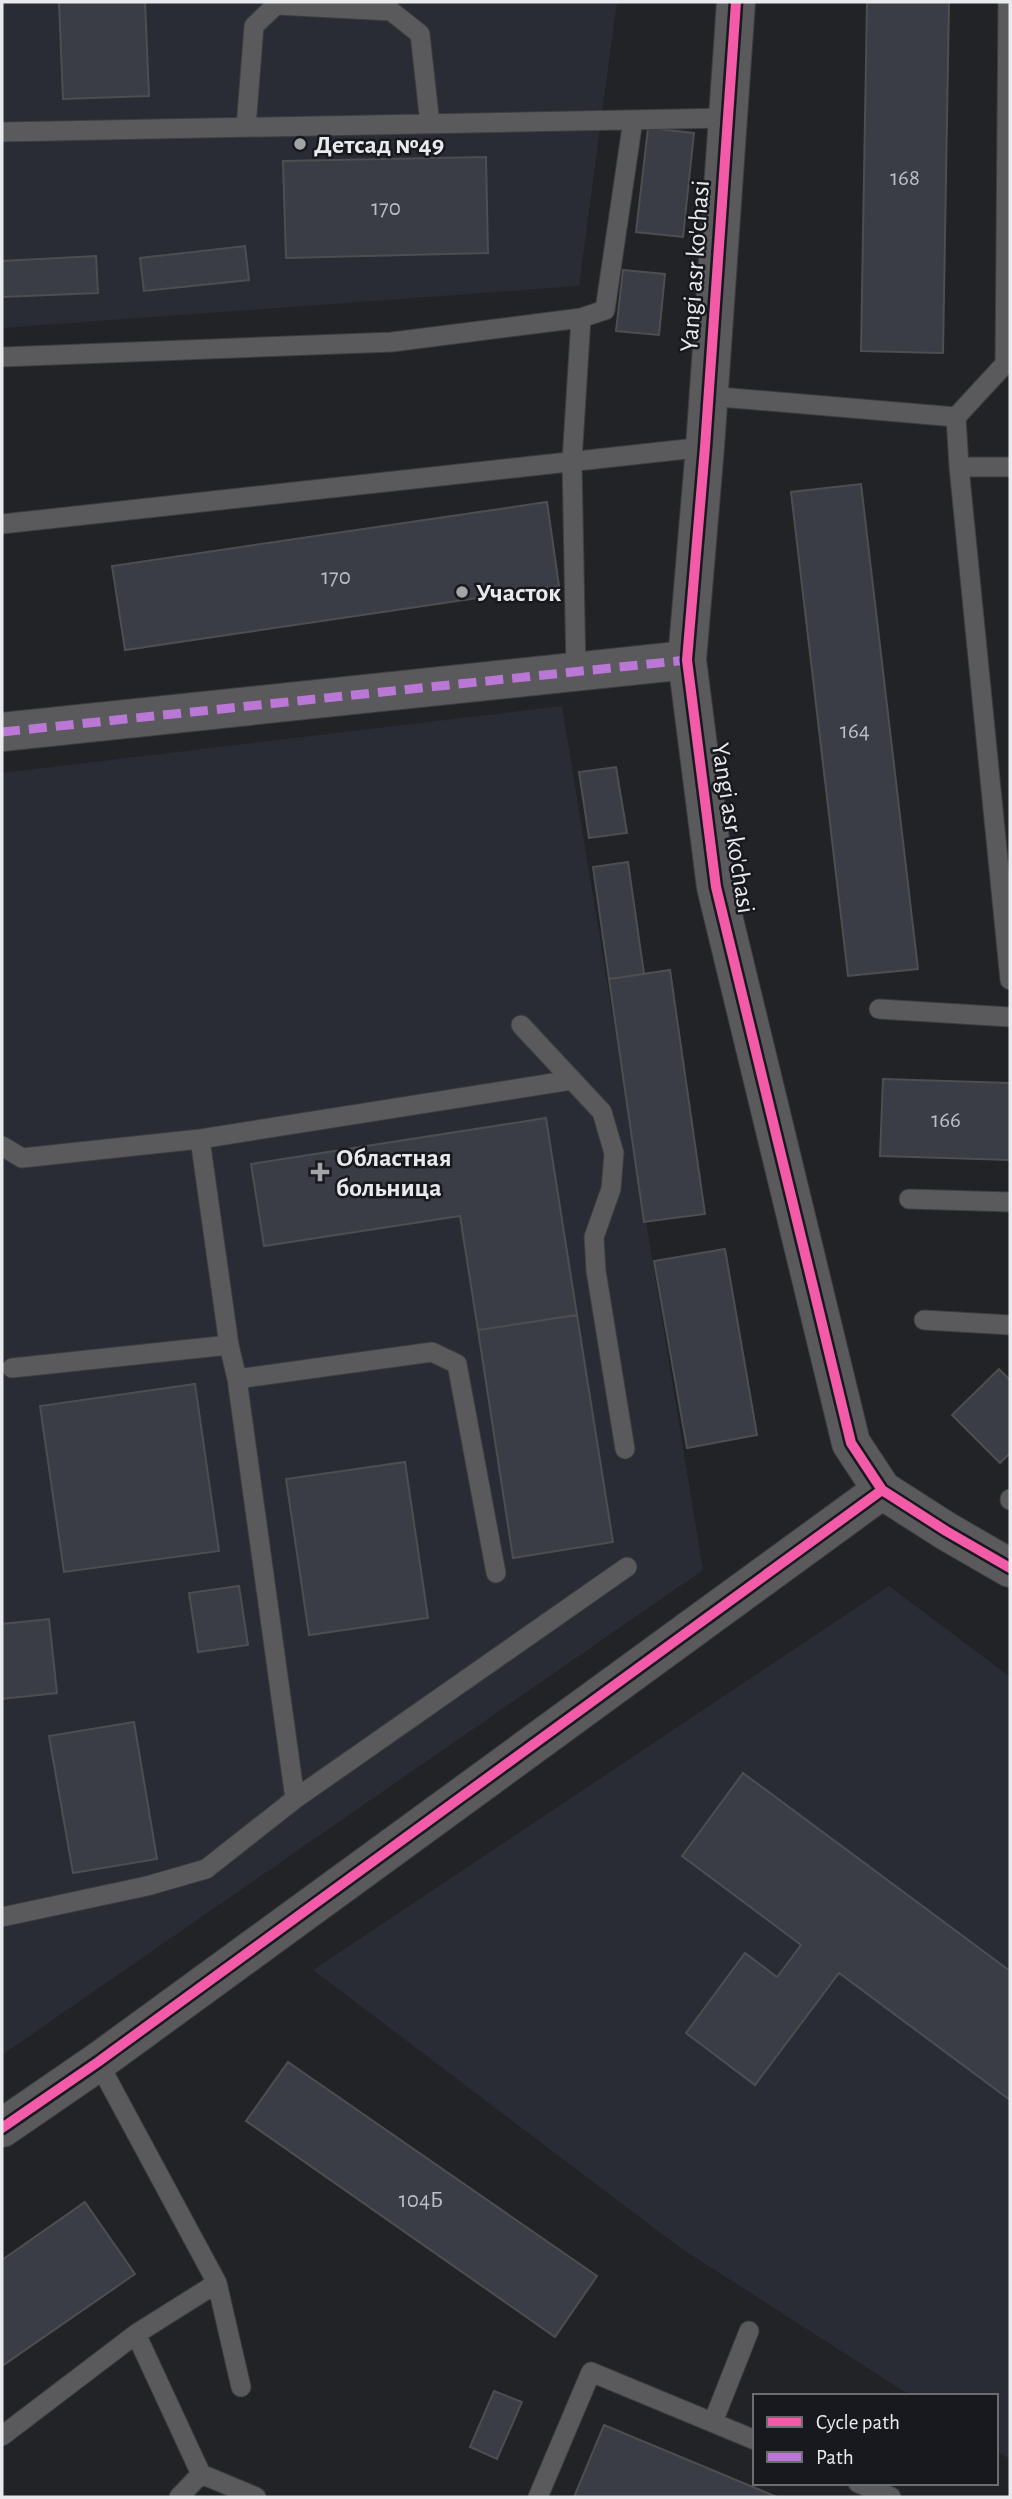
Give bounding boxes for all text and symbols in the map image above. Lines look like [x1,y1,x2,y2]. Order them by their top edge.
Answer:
place label: Детсад №49 [314,132,444,158]
marker: Детсад №49 [292,136,308,152]
house number: 168 [890,167,920,190]
street label: Yangi asr ko'chasi [676,179,714,353]
house number: 170 [371,197,401,220]
house number: 170 [321,566,351,589]
place label: Участок [476,580,561,606]
marker: Участок [454,584,470,600]
house number: 164 [840,720,870,743]
street label: Yangi asr ko'chasi [707,741,759,915]
house number: 166 [931,1109,961,1132]
place label: Областная больница [336,1145,452,1201]
marker: Областная больница [310,1162,330,1182]
house number: 104Б [399,2189,443,2212]
legend [753,2394,998,2485]
text: Cycle path [816,2412,900,2433]
text: Path [816,2447,854,2468]

